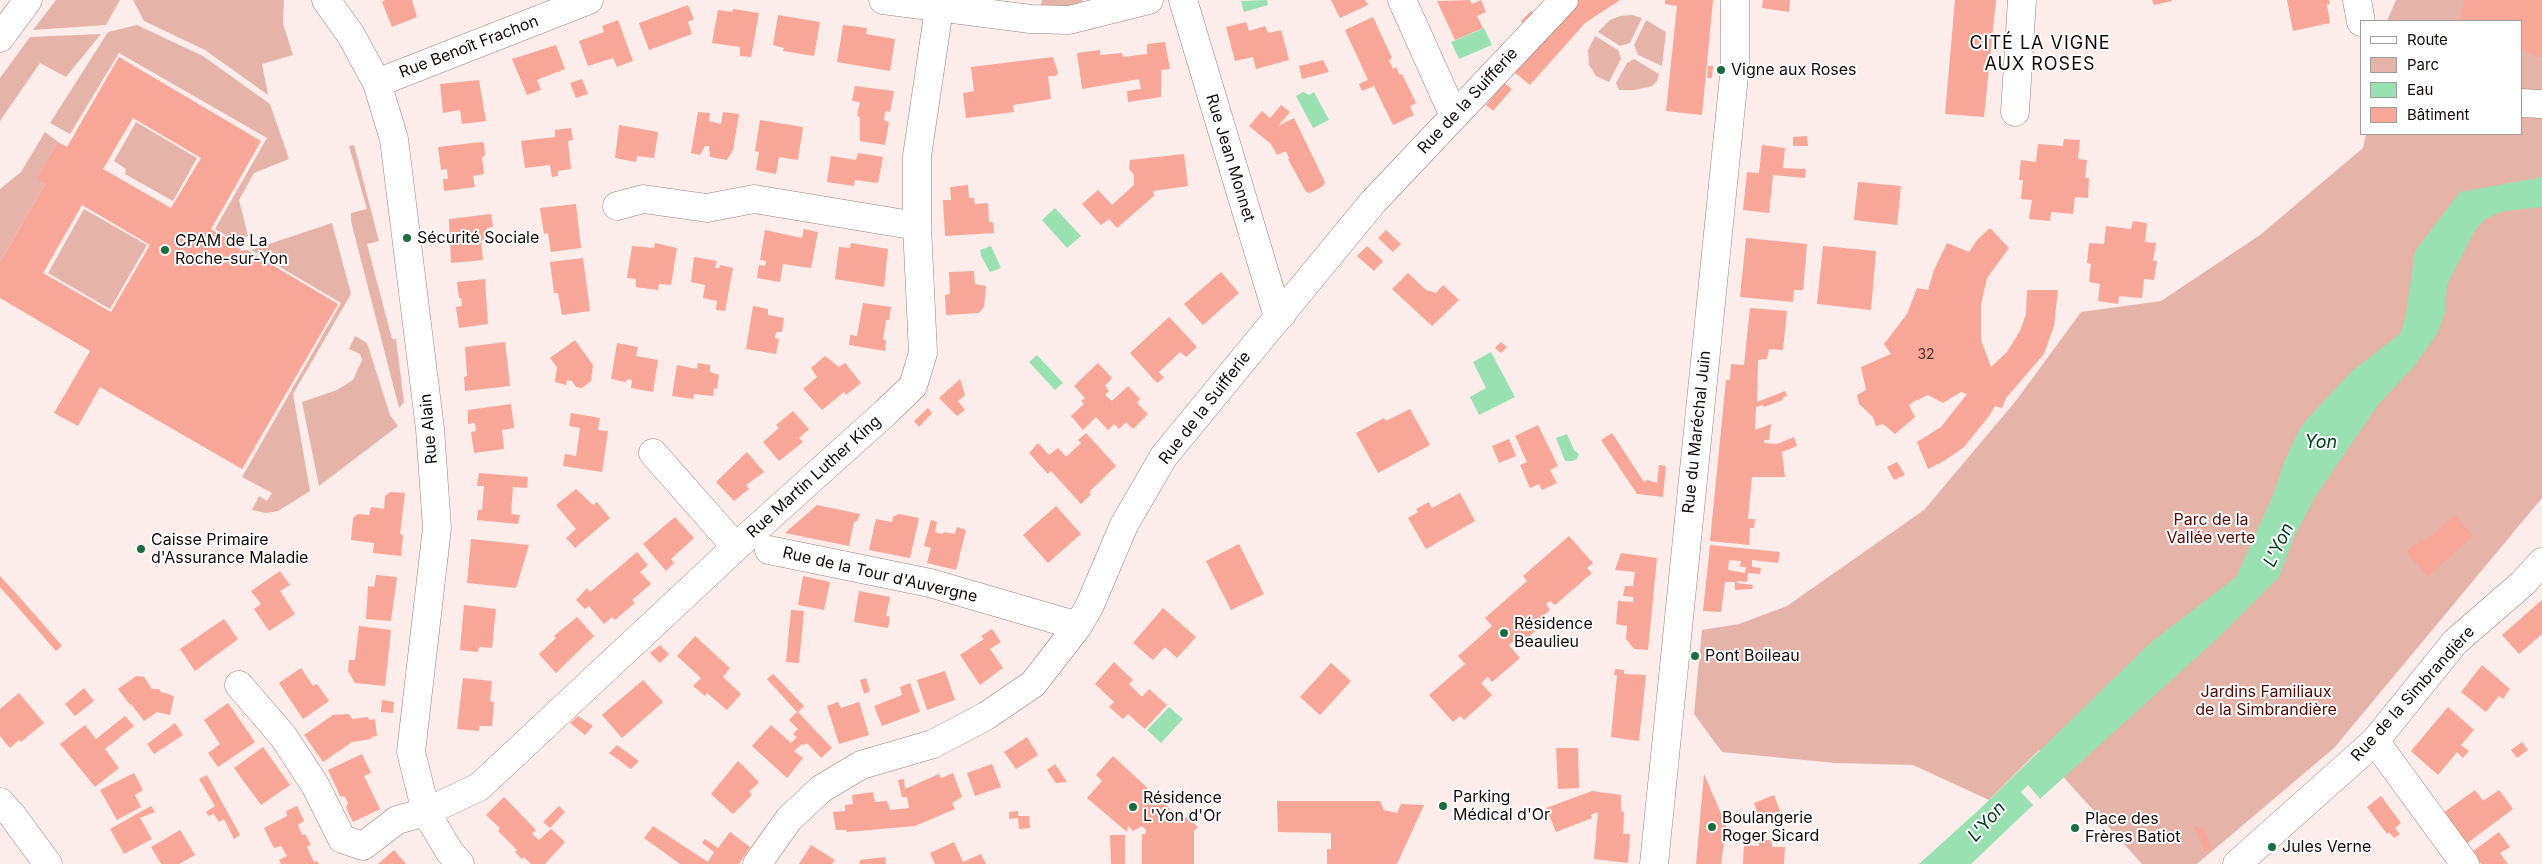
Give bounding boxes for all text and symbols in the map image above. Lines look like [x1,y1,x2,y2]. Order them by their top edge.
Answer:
street label: Rue Benoît Frachon [397,12,541,82]
legend [2360,20,2522,135]
text: Route [2407,30,2448,49]
district label: CITÉ LA VIGNE AUX ROSES [1968,33,2112,76]
street label: Rue de la Suifferie [1414,44,1522,158]
text: Parc [2407,55,2439,74]
place label: Vigne aux Roses [1731,60,1857,80]
marker: Vigne aux Roses [1715,64,1727,76]
text: Eau [2407,80,2433,99]
street label: Rue Jean Monnet [1201,92,1259,224]
text: Bâtiment [2407,105,2469,124]
place label: Sécurité Sociale [417,228,539,248]
place label: CPAM de La Roche-sur-Yon [175,231,288,269]
marker: Sécurité Sociale [401,232,413,244]
marker: CPAM de La Roche-sur-Yon [159,244,171,256]
house number: 32 [1917,347,1935,363]
street label: Rue de la Suifferie [1155,348,1255,468]
street label: Rue du Maréchal Juin [1679,350,1715,514]
street label: Rue Alain [416,393,442,465]
street label: Rue Martin Luther King [743,412,885,542]
water label: Yon [2305,432,2337,454]
park label: Parc de la Vallée verte [2167,510,2255,548]
water label: L'Yon [2259,519,2299,571]
place label: Caisse Primaire d'Assurance Maladie [151,530,308,568]
marker: Caisse Primaire d'Assurance Maladie [135,543,147,555]
street label: Rue de la Tour d'Auvergne [781,543,979,607]
place label: Résidence Beaulieu [1514,614,1593,652]
street label: Rue de la Simbrandière [2347,623,2479,765]
marker: Résidence Beaulieu [1498,627,1510,639]
place label: Pont Boileau [1705,646,1800,666]
marker: Pont Boileau [1689,650,1701,662]
park label: Jardins Familiaux de la Simbrandière [2195,682,2337,720]
place label: Parking Médical d'Or [1453,787,1550,825]
place label: Résidence L'Yon d'Or [1143,788,1222,826]
water label: L'Yon [1964,798,2010,846]
marker: Parking Médical d'Or [1437,800,1449,812]
marker: Résidence L'Yon d'Or [1127,801,1139,813]
place label: Boulangerie Roger Sicard [1722,808,1819,846]
place label: Place des Frères Batiot [2085,809,2180,847]
marker: Boulangerie Roger Sicard [1706,821,1718,833]
marker: Place des Frères Batiot [2069,822,2081,834]
place label: Jules Verne [2282,837,2371,857]
marker: Jules Verne [2266,841,2278,853]

